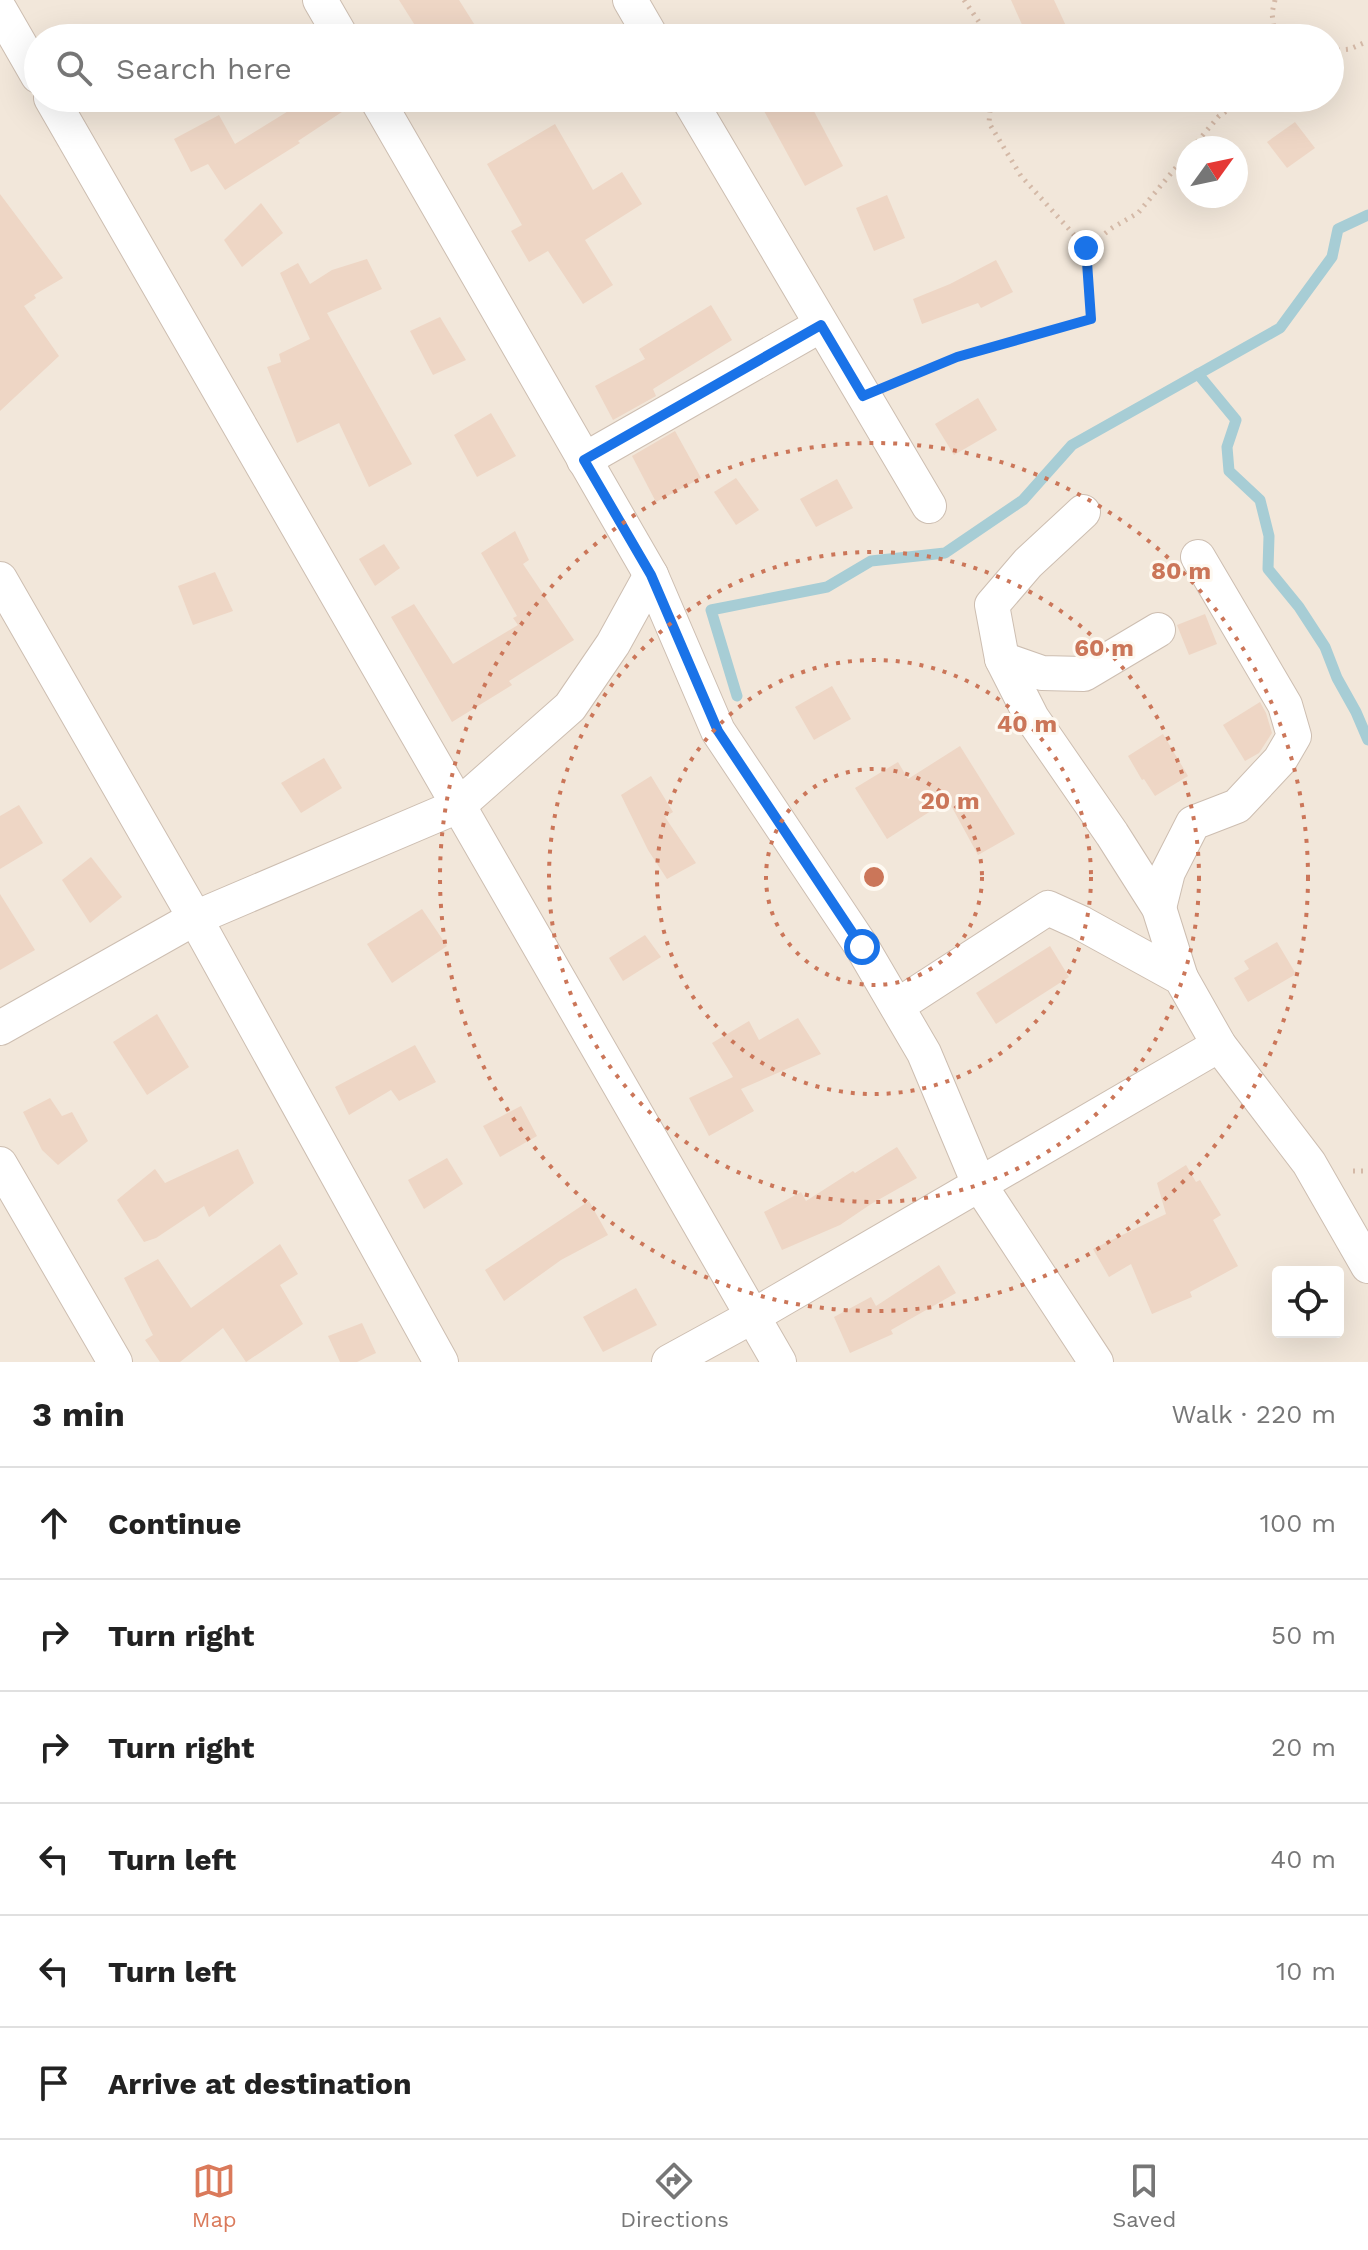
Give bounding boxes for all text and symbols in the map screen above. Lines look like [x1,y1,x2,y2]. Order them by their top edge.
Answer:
search box [24,24,1344,112]
icon: search [52,46,96,90]
text: Search here [116,51,292,86]
north arrow [1176,136,1248,208]
route end [1068,230,1104,266]
text: 80 m [1151,557,1211,585]
text: 60 m [1074,634,1134,662]
text: 40 m [997,710,1057,738]
text: 20 m [920,787,980,815]
centre of rings [860,863,888,891]
route start [844,929,880,965]
map controls [1272,1266,1344,1338]
button: locate [1272,1266,1344,1338]
text: 3 min [32,1394,125,1434]
text: Walk · 220 m [1171,1399,1336,1429]
icon: ahead [32,1501,76,1545]
text: Continue [108,1506,241,1541]
text: 100 m [1260,1508,1336,1538]
icon: right [32,1613,76,1657]
text: Turn right [108,1618,254,1653]
text: 50 m [1271,1620,1336,1650]
icon: right [32,1725,76,1769]
text: Turn right [108,1730,254,1765]
text: 20 m [1271,1732,1336,1762]
icon: left [32,1837,76,1881]
text: Turn left [108,1842,236,1877]
text: 40 m [1270,1844,1336,1874]
icon: left [32,1949,76,1993]
text: Turn left [108,1954,236,1989]
text: 10 m [1276,1956,1336,1986]
icon: arrive [32,2061,76,2105]
text: Arrive at destination [108,2066,412,2101]
tab: Map [192,2159,237,2232]
tab: Directions [620,2159,729,2232]
tab: Saved [1112,2159,1176,2232]

